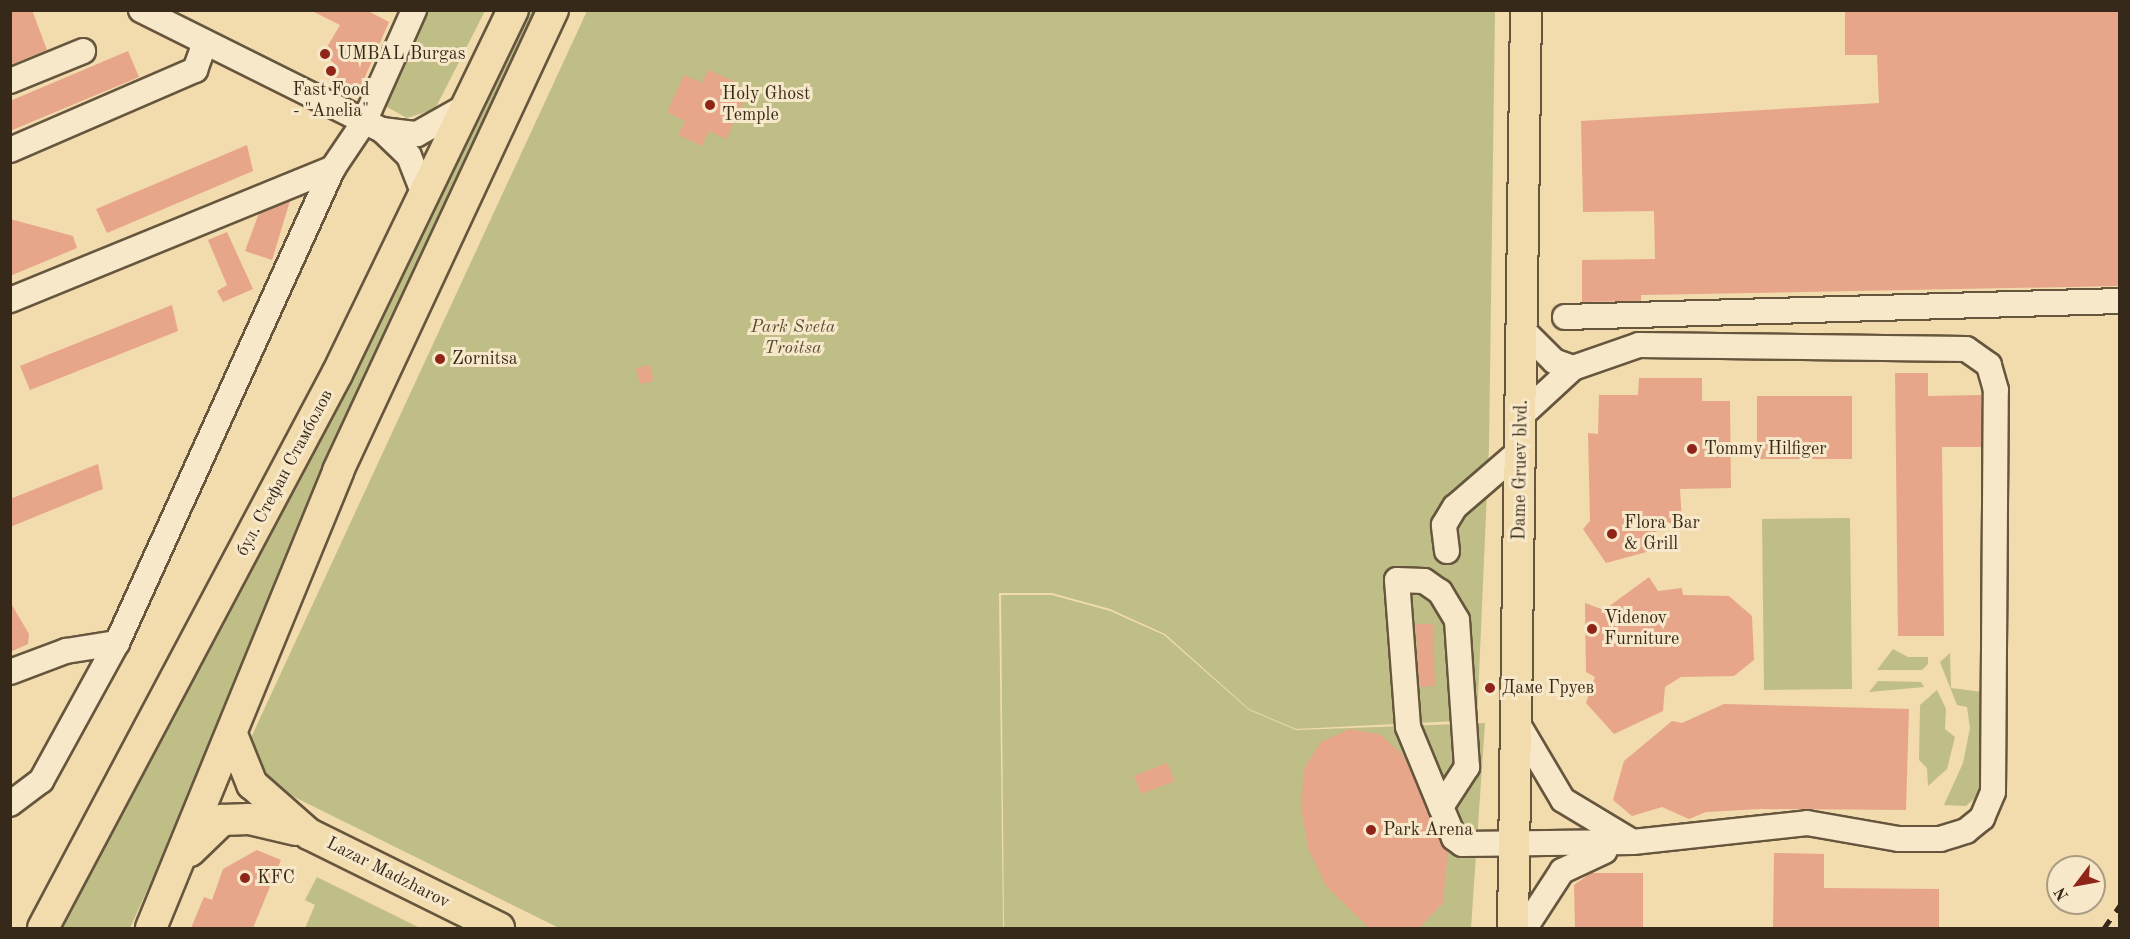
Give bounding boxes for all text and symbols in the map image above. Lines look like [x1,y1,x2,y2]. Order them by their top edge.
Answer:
place label: UMBAL Burgas [338,43,466,65]
marker: UMBAL Burgas [316,45,334,63]
marker: Fast Food - "Anelia" [324,64,338,78]
place label: Fast Food - "Anelia" [292,80,370,122]
place label: Holy Ghost Temple [722,84,810,127]
marker: Holy Ghost Temple [703,98,717,112]
park label: Park Sveta Troitsa [751,317,835,360]
place label: Zornitsa [452,348,518,370]
marker: Zornitsa [433,352,447,366]
street label: бул. Стефан Стамболов [232,386,338,560]
street label: Dame Gruev blvd. [1509,400,1533,540]
place label: Tommy Hilfiger [1704,438,1827,460]
marker: Tommy Hilfiger [1685,442,1699,456]
place label: Flora Bar & Grill [1624,513,1700,556]
marker: Flora Bar & Grill [1605,527,1619,541]
place label: Videnov Furniture [1604,608,1679,650]
marker: Videnov Furniture [1585,622,1599,636]
place label: Даме Груев [1502,677,1594,699]
marker: Даме Груев [1483,681,1497,695]
place label: Park Arena [1383,819,1473,841]
marker: Park Arena [1364,823,1378,837]
street label: Lazar Madzharov [323,833,453,913]
north arrow [2046,855,2106,915]
place label: KFC [257,867,295,889]
marker: KFC [238,871,252,885]
text: N [2052,884,2072,903]

